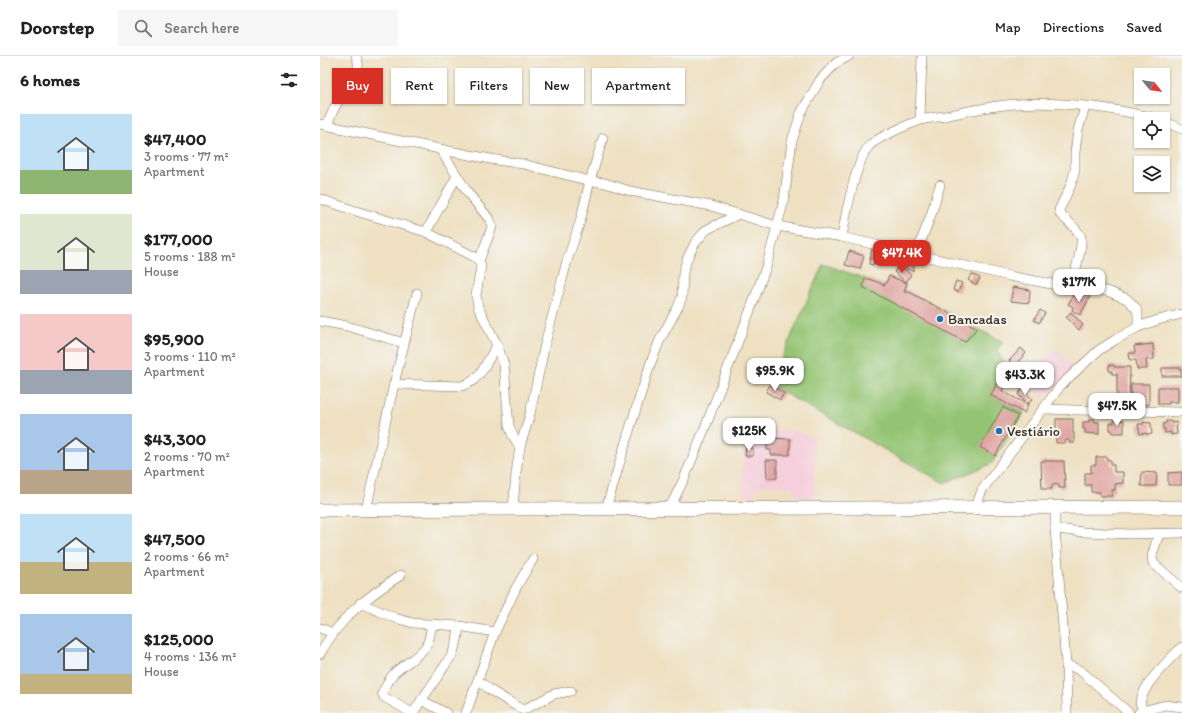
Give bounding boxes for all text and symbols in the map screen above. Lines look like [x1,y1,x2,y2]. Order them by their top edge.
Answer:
search box [118,10,398,46]
text: Doorstep [20,16,94,39]
icon: search [132,17,154,39]
text: Search here [164,19,240,37]
text: Map [995,19,1021,36]
text: Directions [1043,19,1104,36]
text: Saved [1126,19,1162,36]
chip: Buy [332,68,383,104]
chip: Rent [391,68,447,104]
chip: Filters [455,68,522,104]
chip: New [530,68,584,104]
chip: Apartment [592,68,685,104]
north arrow [1134,68,1170,104]
map controls [1134,68,1170,192]
icon: filters [278,69,300,91]
text: 6 homes [20,70,80,90]
button: locate [1134,112,1170,148]
text: $47,400 [144,129,206,149]
icon: home [52,130,100,178]
text: 3 rooms · 77 m² [144,149,229,164]
button: layers [1134,156,1170,192]
text: Apartment [144,164,205,179]
text: $177,000 [144,229,213,249]
icon: home [52,230,100,278]
pin: $47.4K [869,240,935,274]
text: $47.4K [882,245,922,260]
text: 5 rooms · 188 m² [144,249,236,264]
text: House [144,264,179,279]
pin: $177K [1051,269,1107,303]
text: $177K [1062,274,1096,289]
place label: Bancadas [948,311,1007,328]
marker: Bancadas [935,314,945,324]
text: $95,900 [144,329,204,349]
icon: home [52,330,100,378]
text: 3 rooms · 110 m² [144,349,236,364]
pin: $95.9K [742,358,808,392]
pin: $43.3K [992,362,1058,396]
text: $95.9K [756,363,794,378]
text: Apartment [144,364,205,379]
text: $43.3K [1005,367,1045,382]
pin: $47.5K [1084,393,1150,427]
text: $47.5K [1097,398,1137,413]
pin: $125K [721,418,777,452]
text: $125K [732,423,766,438]
place label: Vestiário [1007,423,1060,440]
marker: Vestiário [994,426,1004,436]
text: $43,300 [144,429,206,449]
icon: home [52,430,100,478]
text: 2 rooms · 70 m² [144,449,230,464]
text: Apartment [144,464,205,479]
text: $47,500 [144,529,205,549]
icon: home [52,530,100,578]
text: 2 rooms · 66 m² [144,549,229,564]
text: Apartment [144,564,205,579]
text: $125,000 [144,629,214,649]
icon: home [52,630,100,678]
text: 4 rooms · 136 m² [144,649,236,664]
text: House [144,664,179,679]

